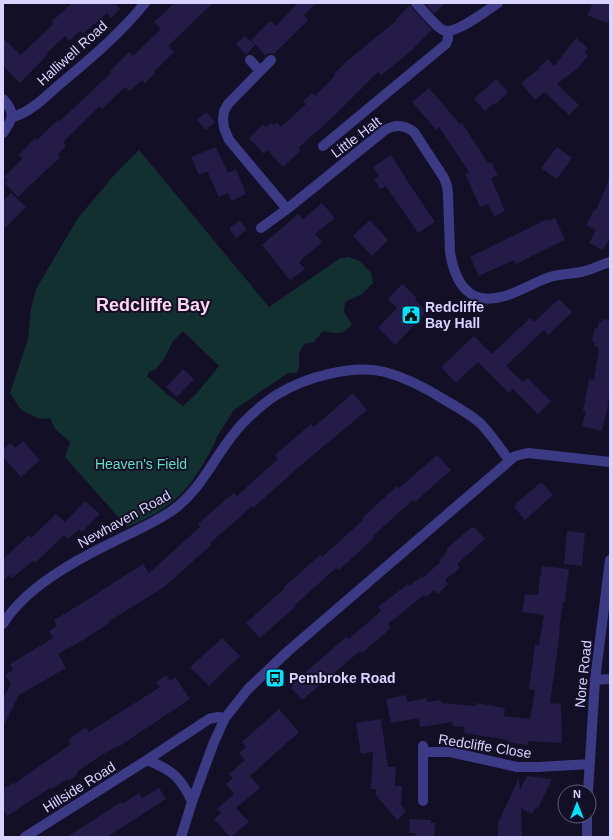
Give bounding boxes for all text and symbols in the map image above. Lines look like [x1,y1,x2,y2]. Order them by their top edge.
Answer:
street label: Halliwell Road [34,17,110,89]
street label: Little Halt [328,113,384,161]
district label: Redcliffe Bay [96,295,210,315]
place label: Redcliffe Bay Hall [425,299,484,331]
public building icon: Redcliffe Bay Hall [400,304,422,326]
park label: Heaven's Field [95,456,187,472]
street label: Newhaven Road [75,487,173,551]
street label: Nore Road [572,639,594,709]
bus stop icon: Pembroke Road [264,667,286,689]
place label: Pembroke Road [289,670,396,686]
street label: Redcliffe Close [437,731,533,761]
street label: Hillside Road [40,758,118,816]
north arrow [557,784,597,824]
text: N [573,788,581,800]

